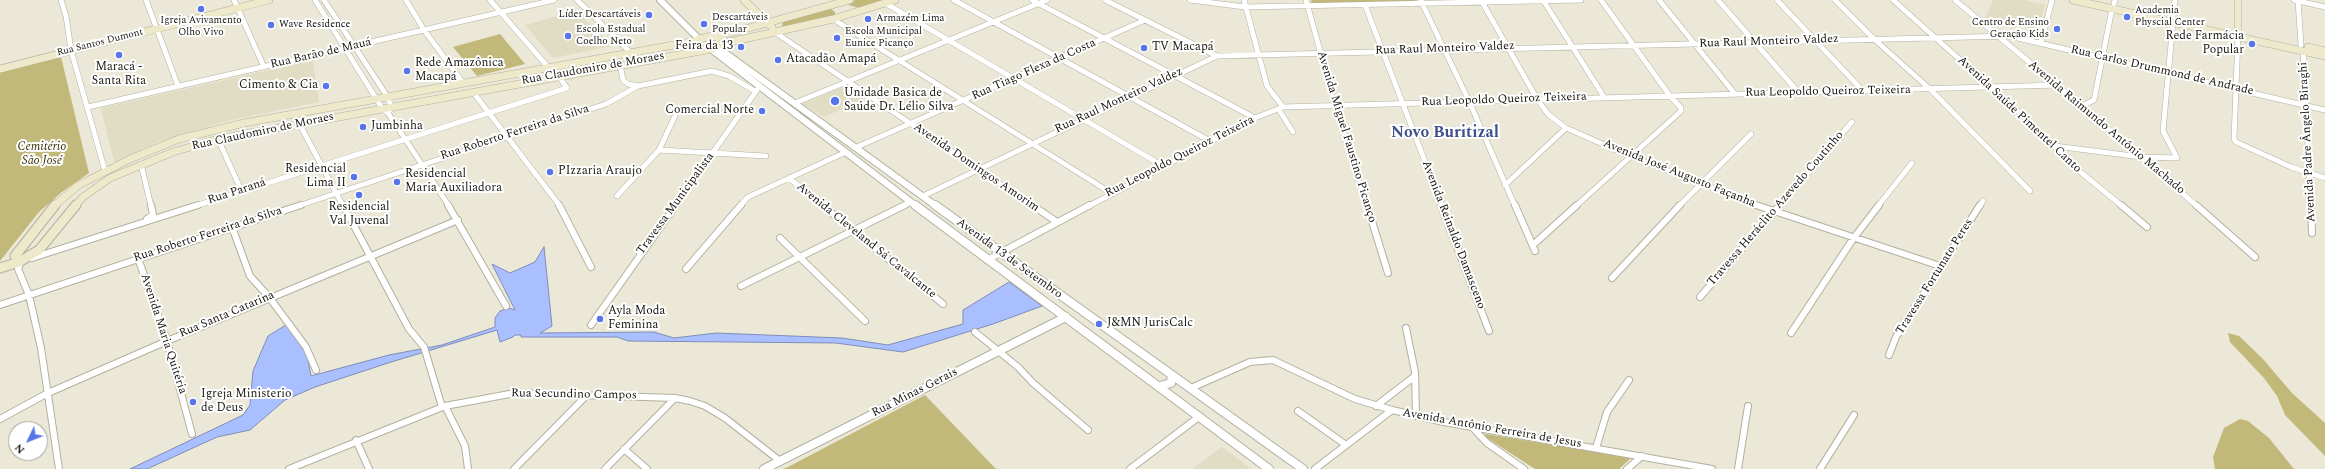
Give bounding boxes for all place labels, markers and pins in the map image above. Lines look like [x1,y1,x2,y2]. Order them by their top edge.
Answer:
marker: Igreja Avivamento Olho Vivo [196,4,206,14]
place label: Academia Physcial Center [2135,5,2205,28]
place label: Líder Descartáveis [559,9,641,21]
marker: Líder Descartáveis [644,10,654,20]
place label: Descartáveis Popular [712,12,768,36]
marker: Academia Physcial Center [2122,12,2132,22]
place label: Armazém Lima [876,13,944,25]
marker: Armazém Lima [863,14,873,24]
place label: Igreja Avivamento Olho Vivo [160,15,242,38]
place label: Centro de Ensino Geração Kids [1972,17,2049,40]
place label: Wave Residence [279,19,350,31]
marker: Descartáveis Popular [699,19,709,29]
marker: Wave Residence [266,20,276,30]
place label: Escola Estadual Coelho Neto [576,24,646,48]
marker: Centro de Ensino Geração Kids [2052,24,2062,34]
place label: Escola Municipal Eunice Picanço [845,26,922,50]
place label: Rede Farmácia Popular [2165,30,2244,58]
marker: Escola Estadual Coelho Neto [563,31,573,41]
marker: Escola Municipal Eunice Picanço [832,33,842,43]
marker: Rede Farmácia Popular [2247,39,2257,49]
place label: Feira da 13 [675,40,733,54]
place label: TV Macapá [1152,41,1214,55]
marker: Feira da 13 [736,42,746,52]
marker: TV Macapá [1139,43,1149,53]
marker: Maracá - Santa Rita [114,50,124,60]
place label: Atacadão Amapá [786,53,876,67]
marker: Atacadão Amapá [773,55,783,65]
place label: Rede Amazônica Macapá [415,57,504,85]
place label: Maracá - Santa Rita [92,61,146,89]
marker: Rede Amazônica Macapá [402,66,412,76]
place label: Cimento & Cia [239,79,318,93]
marker: Cimento & Cia [321,81,331,91]
place label: Unidade Basica de Saúde Dr. Lélio Silva [844,87,954,115]
marker: Unidade Basica de Saúde Dr. Lélio Silva [829,95,841,107]
place label: Comercial Norte [665,104,754,118]
marker: Comercial Norte [757,106,767,116]
place label: Jumbinha [371,120,423,134]
marker: Jumbinha [358,122,368,132]
place label: Residencial Lima II [285,163,346,191]
place label: PIzzaria Araujo [558,165,642,179]
marker: PIzzaria Araujo [545,167,555,177]
place label: Residencial Maria Auxiliadora [405,168,502,196]
marker: Residencial Lima II [349,172,359,182]
marker: Residencial Maria Auxiliadora [392,177,402,187]
marker: Residencial Val Juvenal [354,190,364,200]
place label: Residencial Val Juvenal [328,201,390,229]
place label: Ayla Moda Feminina [608,305,665,333]
marker: Ayla Moda Feminina [595,314,605,324]
place label: J&MN JurisCalc [1107,317,1193,331]
marker: J&MN JurisCalc [1094,319,1104,329]
place label: Igreja Ministerio de Deus [201,388,291,416]
marker: Igreja Ministerio de Deus [188,397,198,407]

